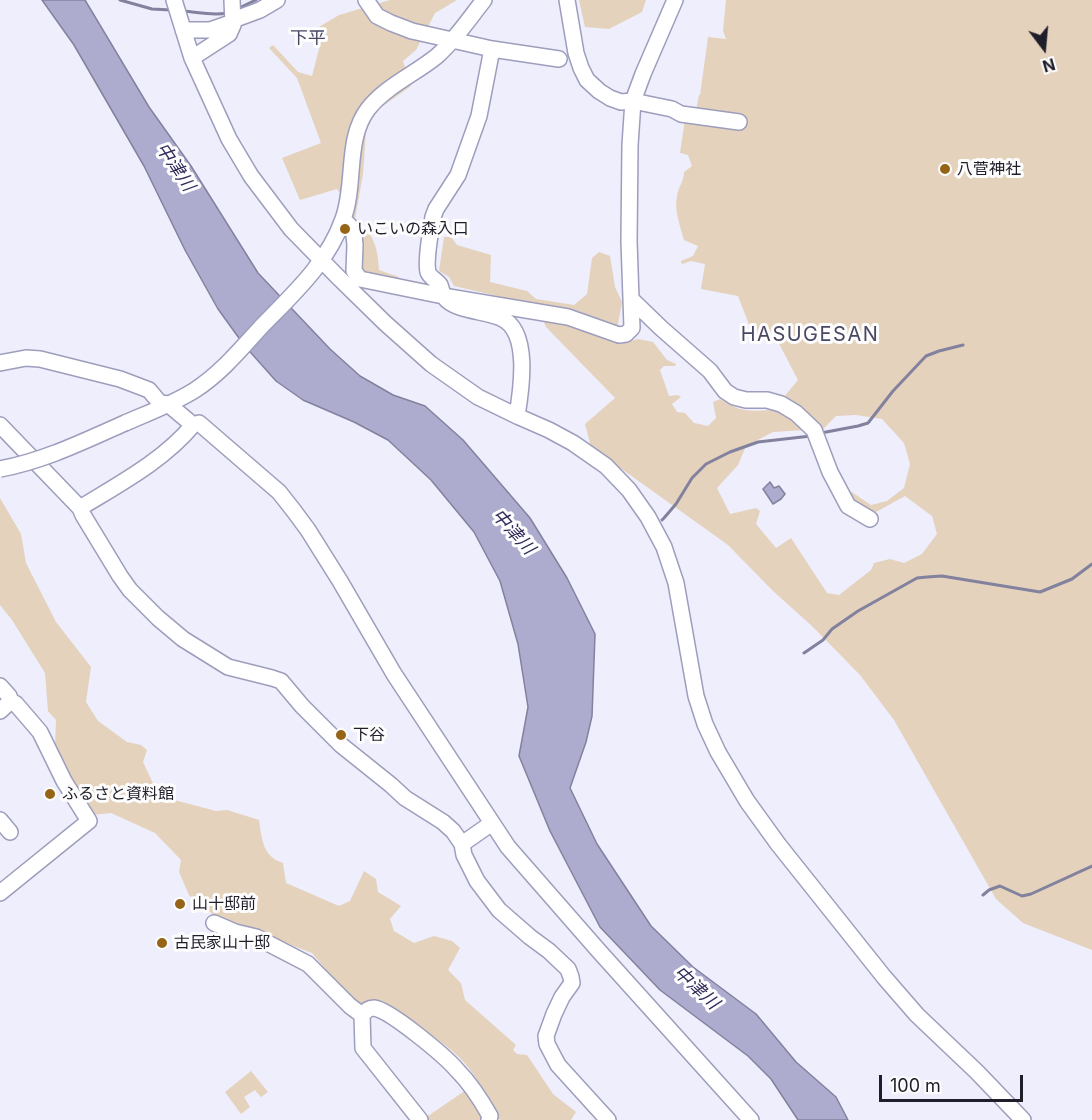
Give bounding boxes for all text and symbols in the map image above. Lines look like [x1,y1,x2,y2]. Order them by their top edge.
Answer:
north arrow [1014,18,1074,78]
district label: 下平 [290,28,326,50]
text: N [1040,54,1058,77]
water label: 中津川 [151,139,199,195]
place label: 八菅神社 [957,159,1021,179]
marker: 八菅神社 [938,162,952,176]
place label: いこいの森入口 [357,219,469,239]
marker: いこいの森入口 [338,222,352,236]
district label: HASUGESAN [741,323,879,347]
water label: 中津川 [487,505,539,559]
place label: 下谷 [353,725,385,745]
marker: 下谷 [334,728,348,742]
place label: ふるさと資料館 [62,784,174,804]
marker: ふるさと資料館 [43,787,57,801]
place label: 山十邸前 [192,894,256,914]
marker: 山十邸前 [173,897,187,911]
place label: 古民家山十邸 [174,933,270,953]
marker: 古民家山十邸 [155,936,169,950]
water label: 中津川 [669,962,723,1014]
scale bar [882,1063,1026,1101]
text: 100 m [890,1075,941,1096]

